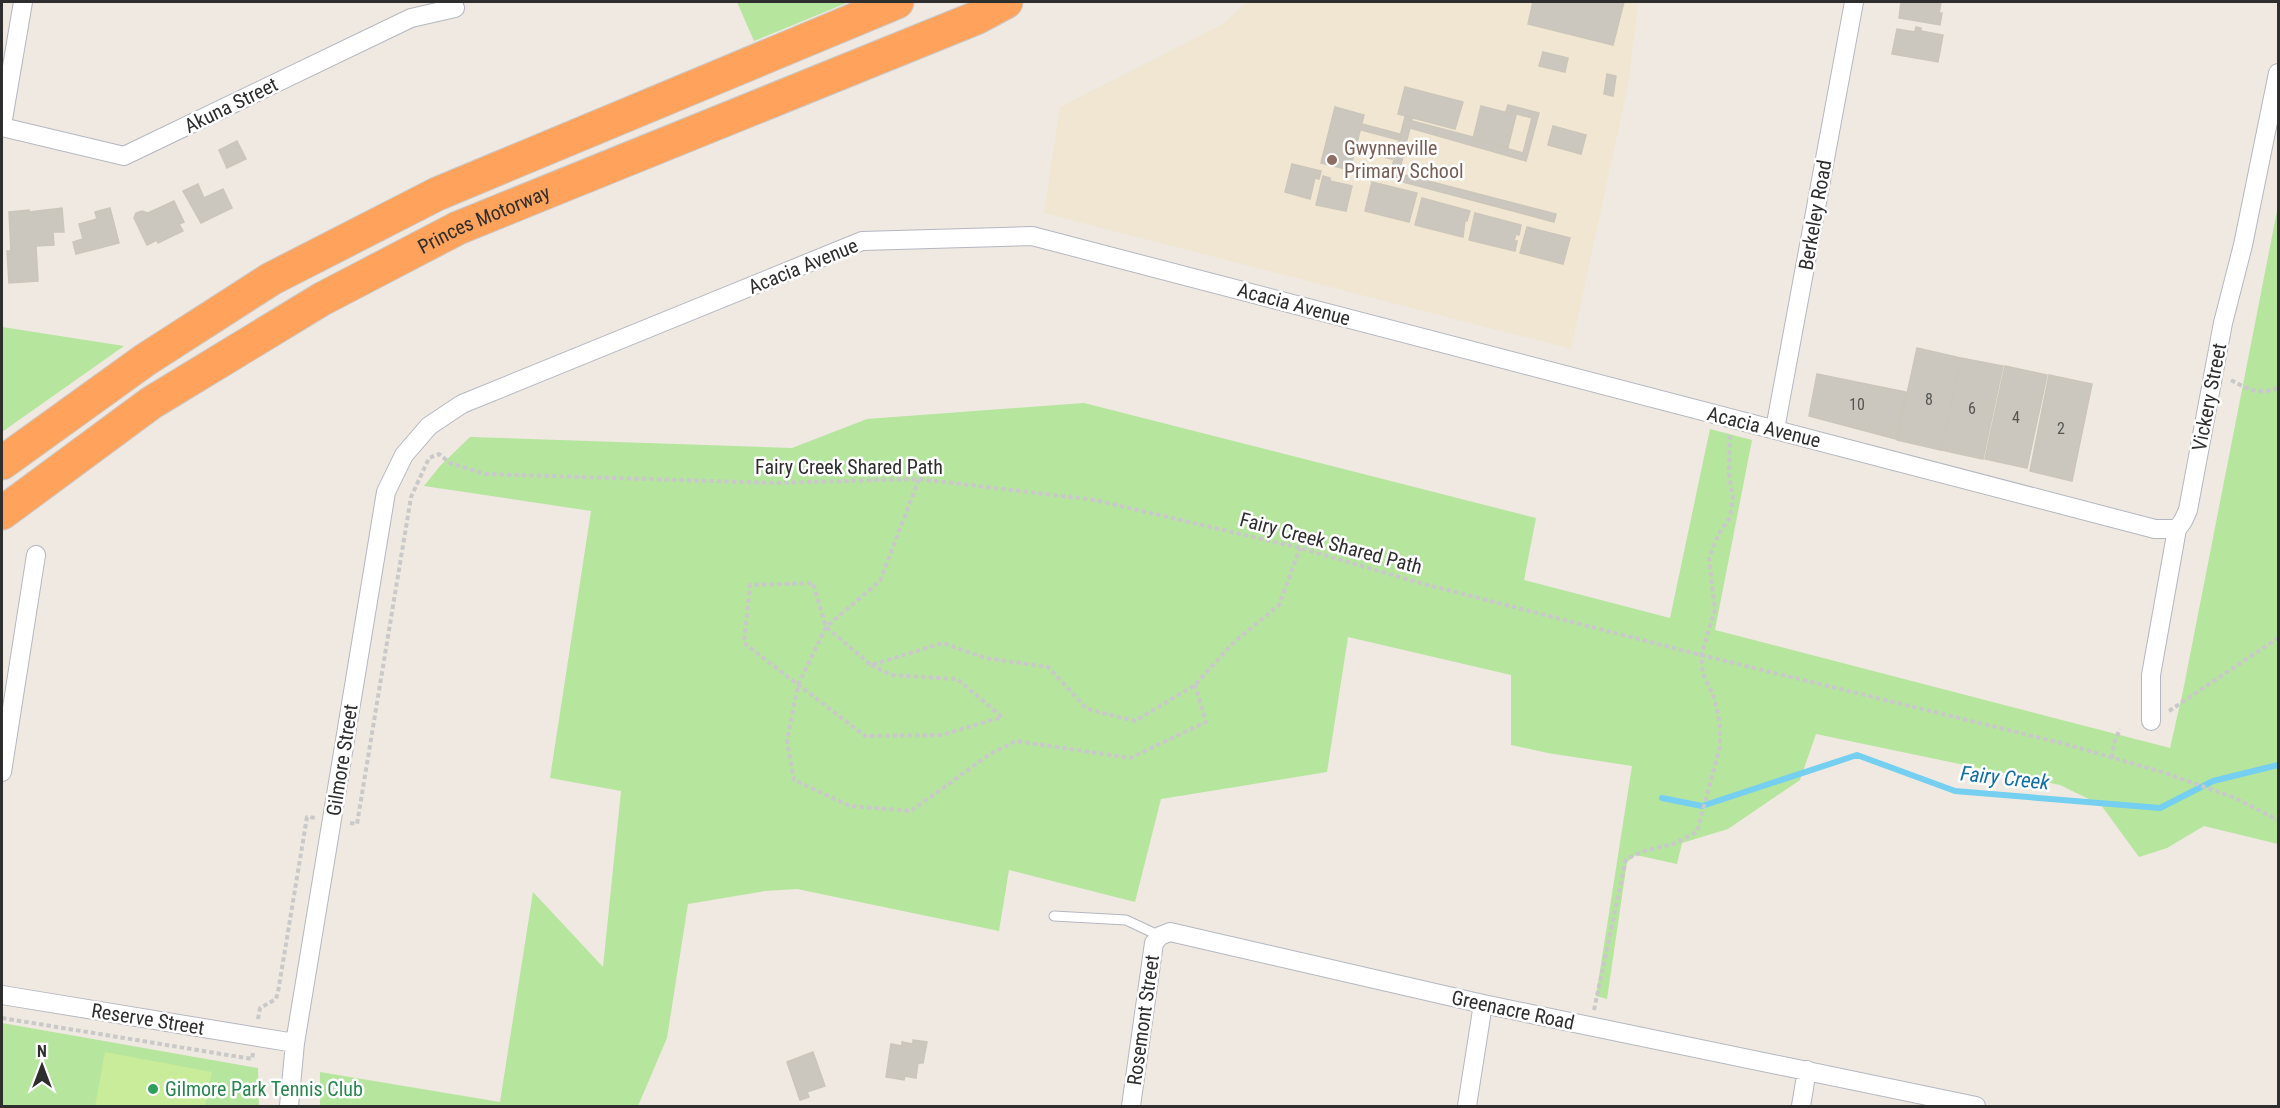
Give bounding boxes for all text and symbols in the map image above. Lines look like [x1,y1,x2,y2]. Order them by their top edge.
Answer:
street label: Akuna Street [180,72,282,138]
place label: Gwynneville Primary School [1344,136,1464,183]
marker: Gwynneville Primary School [1325,153,1339,167]
street label: Berkeley Road [1794,158,1836,272]
street label: Princes Motorway [414,180,553,259]
street label: Acacia Avenue [745,233,861,299]
street label: Acacia Avenue [1235,277,1353,331]
street label: Vickery Street [2187,341,2231,453]
house number: 8 [1925,390,1933,409]
house number: 10 [1849,395,1865,414]
house number: 6 [1968,399,1976,418]
street label: Acacia Avenue [1705,401,1823,453]
house number: 4 [2012,408,2020,427]
house number: 2 [2057,419,2065,438]
street label: Fairy Creek Shared Path [755,455,943,479]
street label: Fairy Creek Shared Path [1237,507,1425,579]
street label: Gilmore Street [321,702,363,818]
water label: Fairy Creek [1959,761,2052,795]
street label: Rosemont Street [1122,953,1164,1087]
street label: Greenacre Road [1449,985,1577,1035]
street label: Reserve Street [90,998,206,1040]
north arrow [12,1036,72,1096]
text: N [37,1042,47,1061]
place label: Gilmore Park Tennis Club [165,1077,363,1101]
marker: Gilmore Park Tennis Club [146,1082,160,1096]

